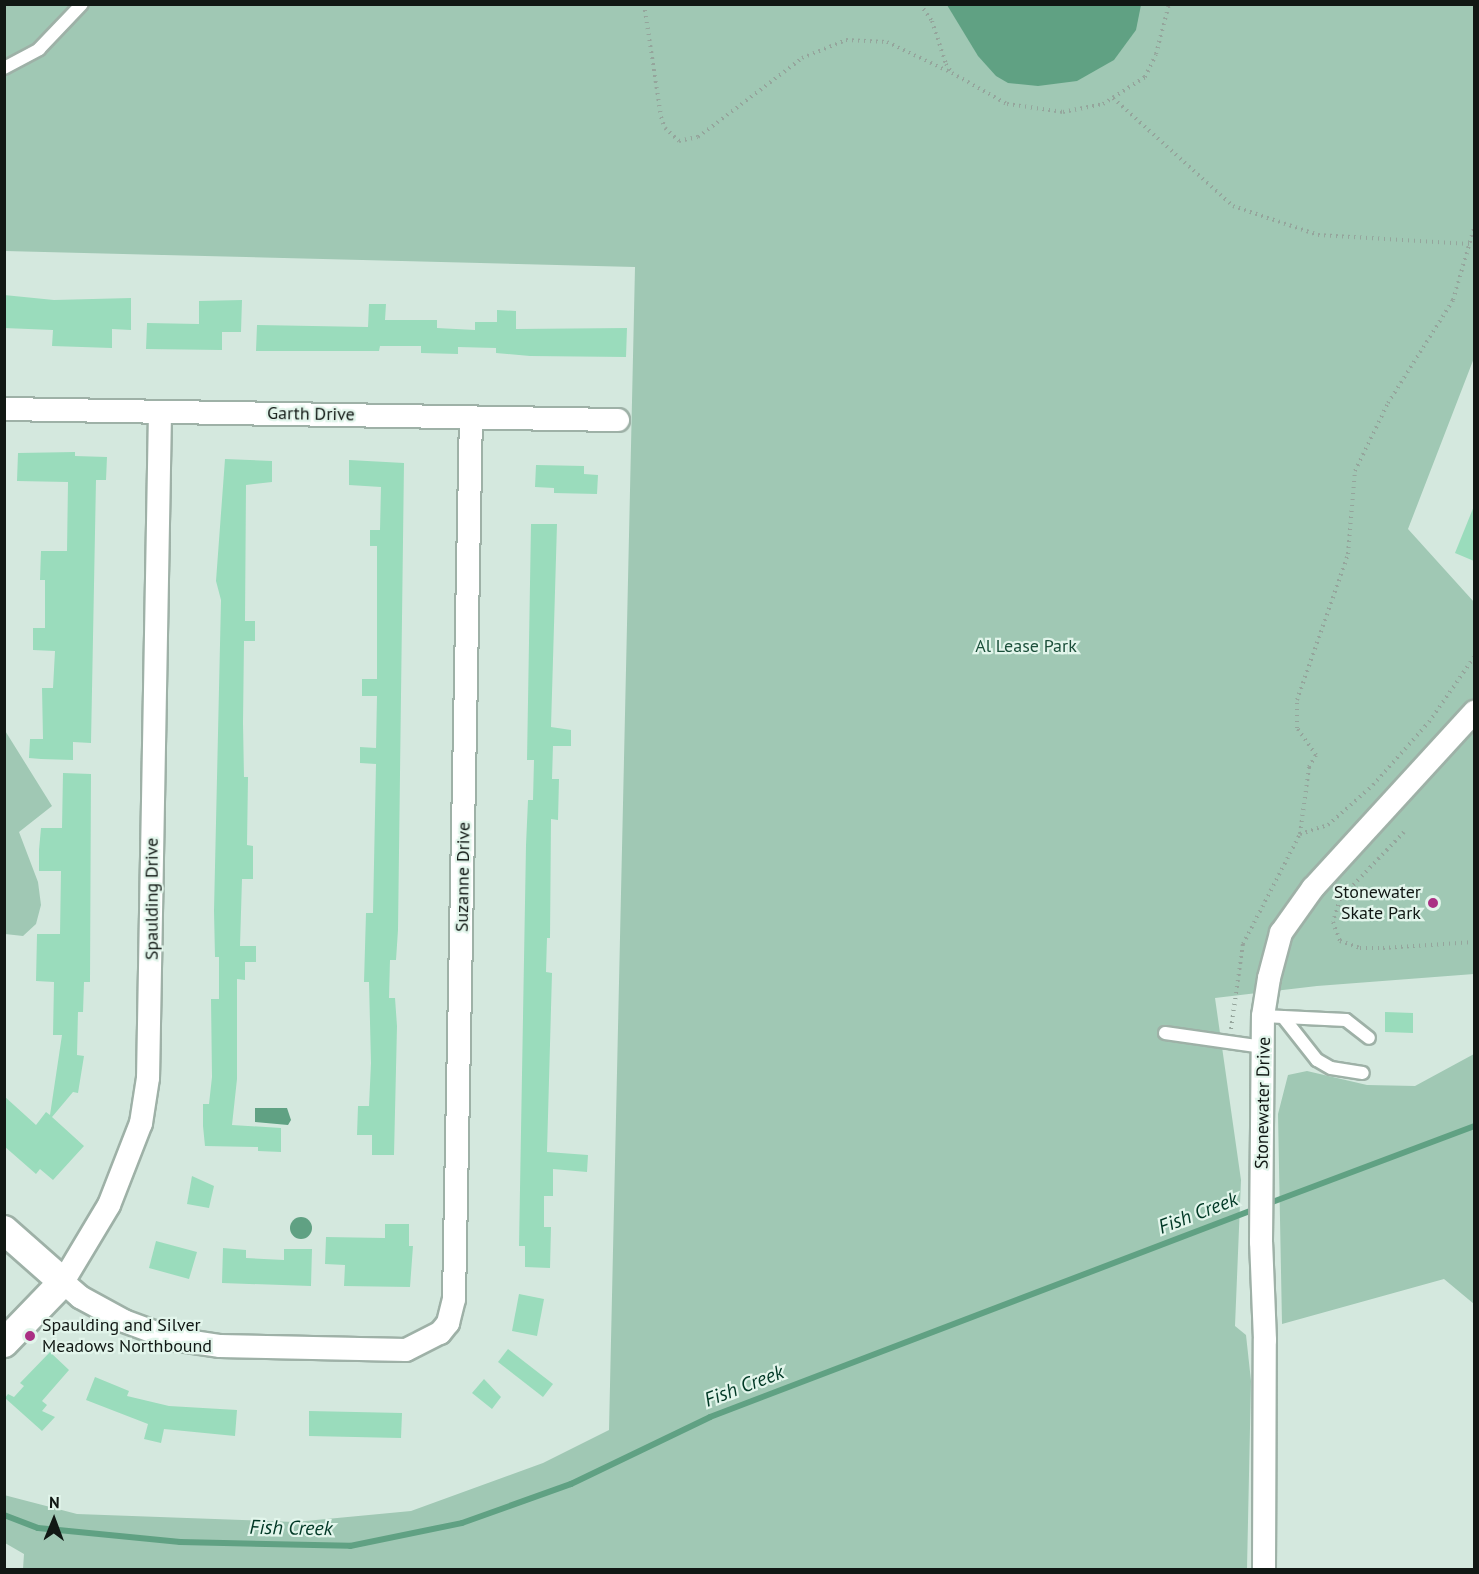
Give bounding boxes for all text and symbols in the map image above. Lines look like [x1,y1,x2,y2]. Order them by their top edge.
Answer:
street label: Garth Drive [267,402,355,426]
park label: Al Lease Park [975,635,1077,657]
street label: Suzanne Drive [451,822,475,932]
street label: Spaulding Drive [141,838,163,960]
place label: Stonewater Skate Park [1334,882,1421,924]
marker: Stonewater Skate Park [1426,896,1440,910]
street label: Stonewater Drive [1251,1037,1275,1169]
water label: Fish Creek [1155,1187,1241,1239]
place label: Spaulding and Silver Meadows Northbound [42,1315,212,1358]
marker: Spaulding and Silver Meadows Northbound [23,1329,37,1343]
water label: Fish Creek [701,1360,787,1412]
north arrow [24,1490,84,1550]
text: N [49,1492,60,1512]
water label: Fish Creek [249,1515,333,1541]

